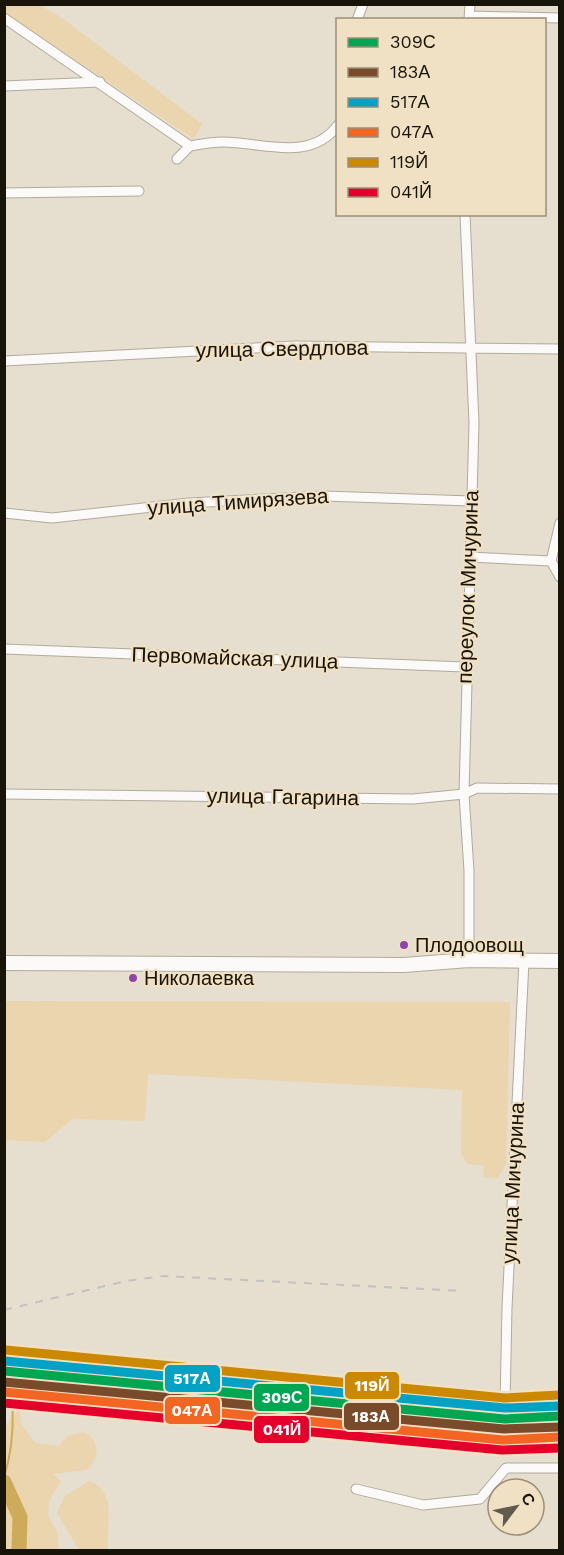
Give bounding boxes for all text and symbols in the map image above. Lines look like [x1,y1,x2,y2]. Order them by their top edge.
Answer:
legend [336,18,546,216]
text: 309С [390,31,436,52]
text: 183А [390,61,430,82]
text: 517А [390,91,430,112]
text: 047А [390,121,433,142]
text: 119Й [390,151,428,172]
text: 041Й [390,181,432,202]
street label: улица Свердлова [195,334,369,363]
street label: улица Тимирязева [147,483,330,520]
street label: переулок Мичурина [452,489,483,684]
street label: Первомайская улица [131,641,339,674]
street label: улица Гагарина [207,783,360,810]
place label: Плодоовощ [415,933,524,957]
marker: Плодоовощ [398,939,410,951]
place label: Николаевка [144,966,255,990]
marker: Николаевка [127,972,139,984]
street label: улица Мичурина [496,1101,529,1265]
line badge: 517А [164,1364,221,1393]
text: 517А [173,1369,211,1388]
line badge: 119Й [344,1371,400,1400]
text: 119Й [354,1376,390,1395]
line badge: 309С [253,1383,310,1412]
text: 309С [261,1388,303,1407]
line badge: 047А [164,1396,221,1425]
text: 047А [171,1401,213,1420]
line badge: 183А [343,1402,400,1431]
text: 183А [352,1407,390,1426]
line badge: 041Й [253,1415,310,1444]
text: 041Й [263,1420,301,1439]
north arrow [486,1477,546,1537]
text: С [517,1489,540,1510]

